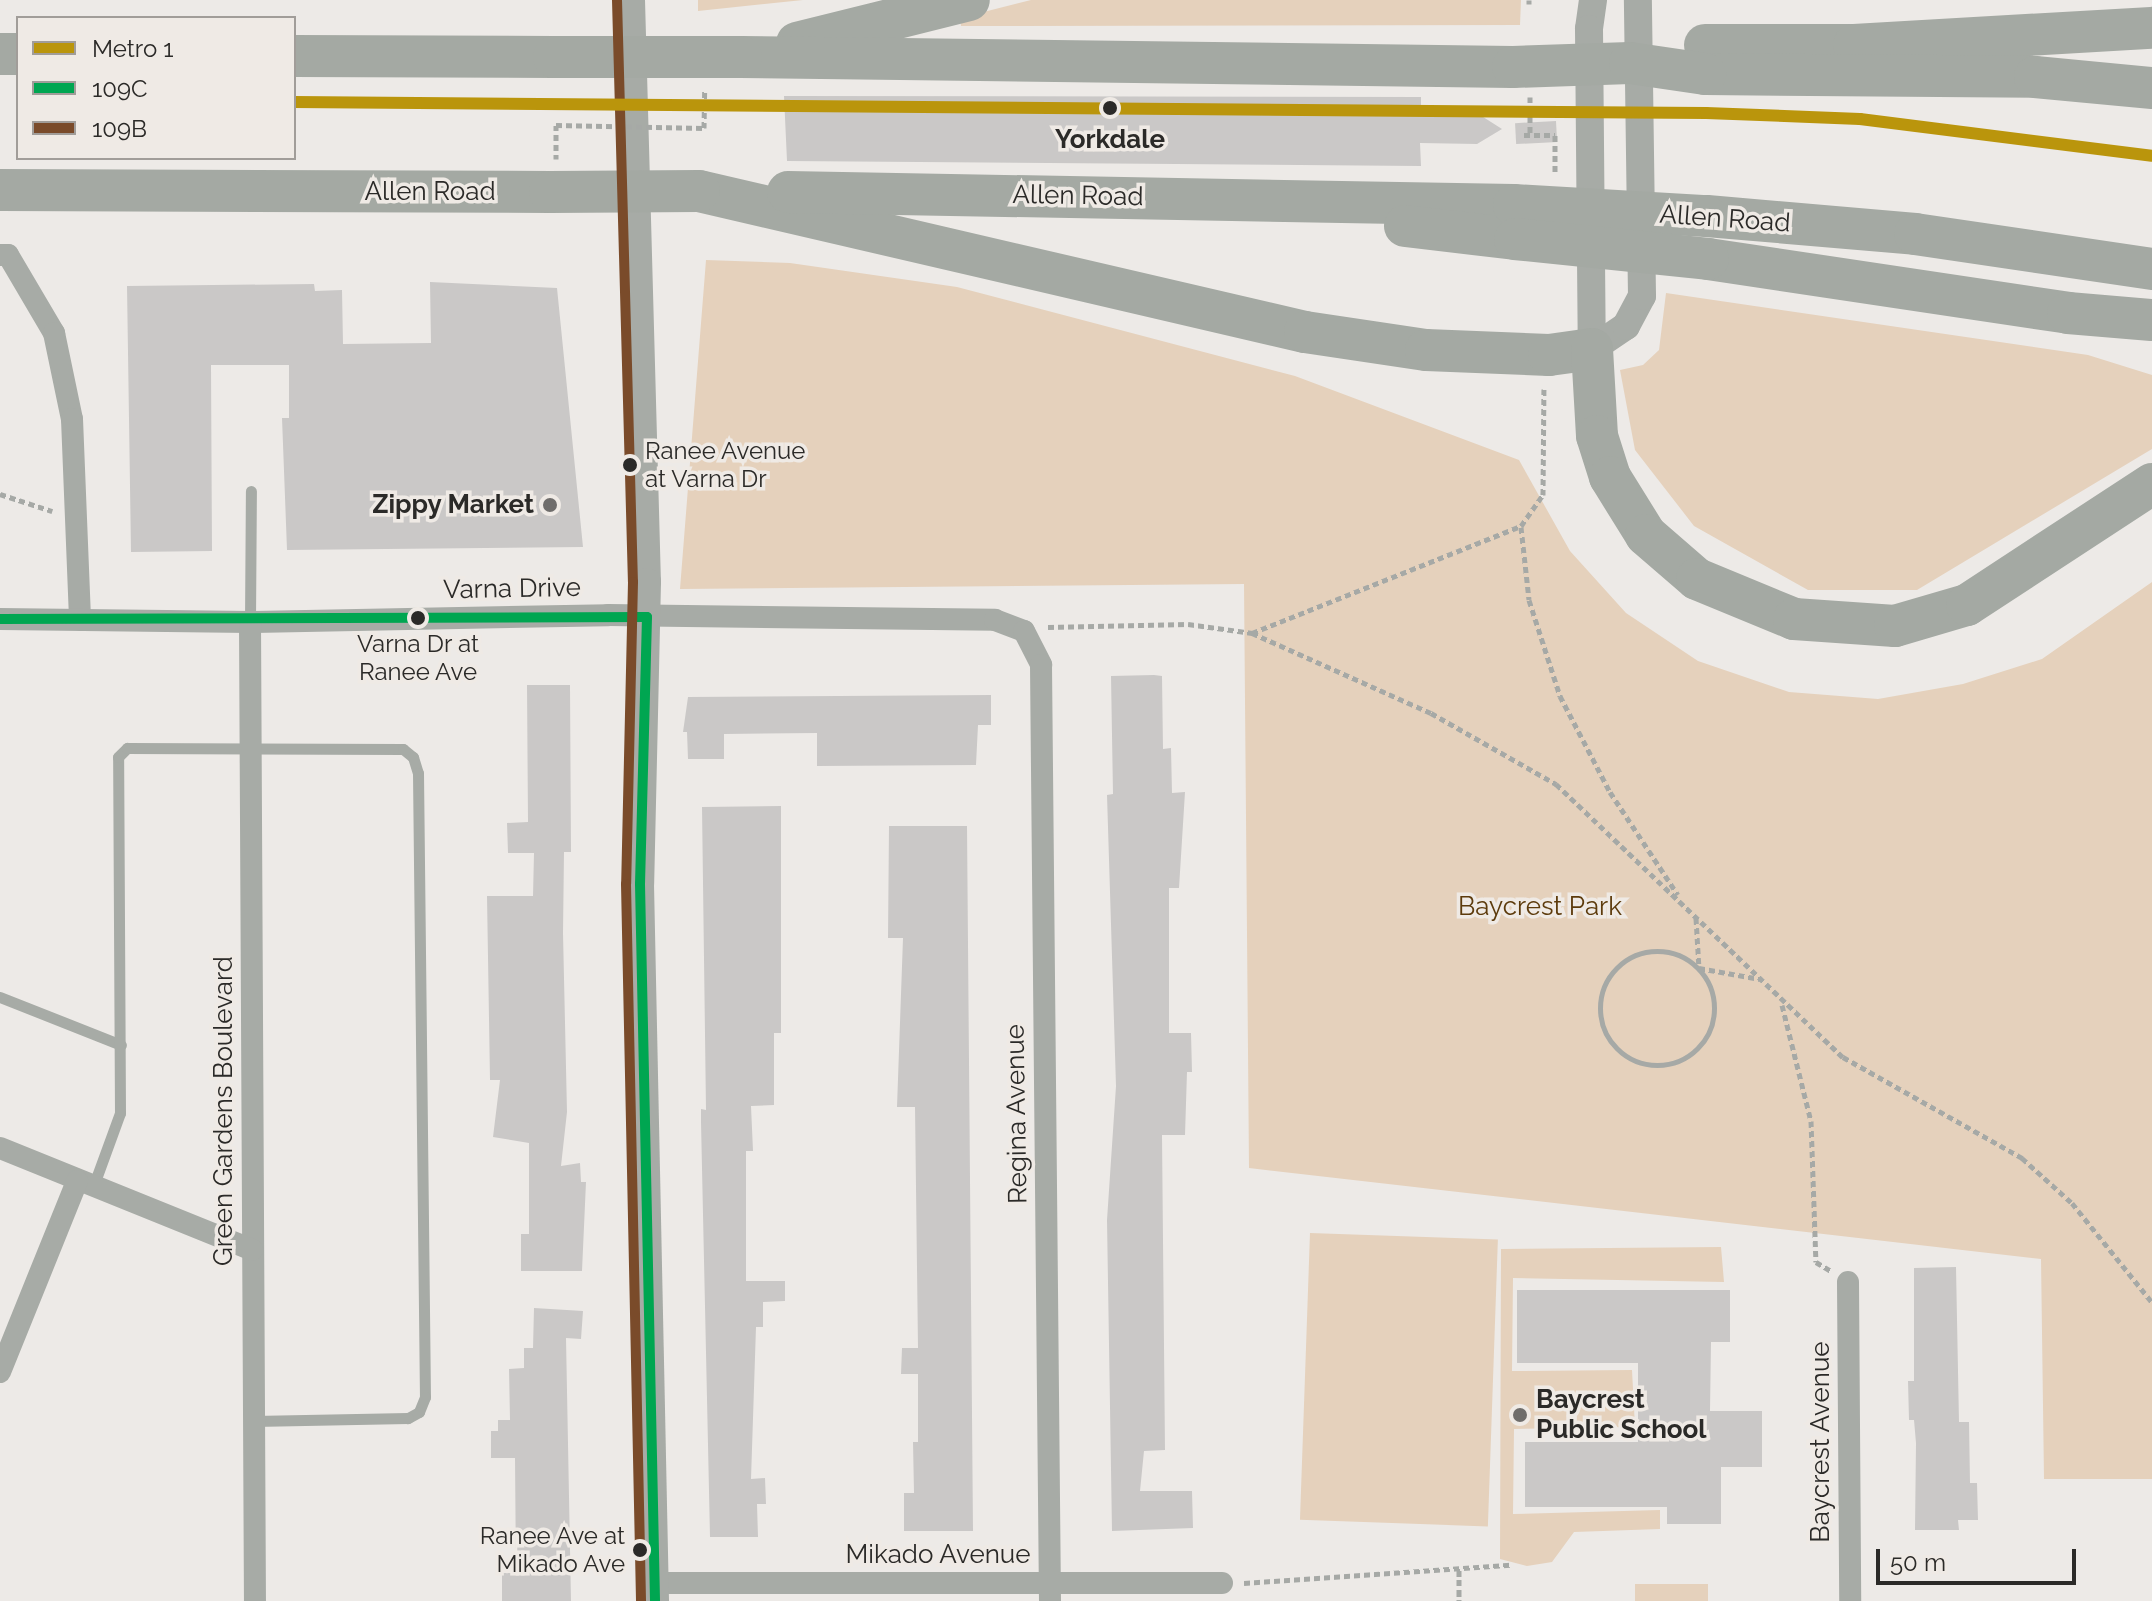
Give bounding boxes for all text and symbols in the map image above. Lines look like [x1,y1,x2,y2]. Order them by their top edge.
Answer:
legend [16,16,296,160]
text: Metro 1 [92,34,174,63]
text: 109C [92,74,148,103]
marker: Yorkdale [1097,95,1123,121]
text: 109B [92,114,147,143]
place label: Yorkdale [1055,124,1165,156]
street label: Allen Road [364,176,496,208]
street label: Allen Road [1012,179,1144,213]
street label: Allen Road [1659,199,1791,239]
place label: Ranee Avenue at Varna Dr [645,437,806,493]
marker: Ranee Avenue at Varna Dr [622,457,638,473]
place label: Zippy Market [371,489,534,521]
marker: Zippy Market [541,496,559,514]
street label: Varna Drive [443,572,581,606]
marker: Varna Dr at Ranee Ave [410,610,426,626]
place label: Varna Dr at Ranee Ave [357,630,479,686]
park label: Baycrest Park [1458,891,1622,923]
street label: Green Gardens Boulevard [208,956,240,1266]
street label: Regina Avenue [1000,1023,1034,1205]
street label: Baycrest Avenue [1805,1341,1837,1543]
place label: Baycrest Public School [1536,1384,1707,1446]
marker: Baycrest Public School [1511,1406,1529,1424]
place label: Ranee Ave at Mikado Ave [479,1522,625,1578]
scale bar [1880,1533,2080,1583]
street label: Mikado Avenue [845,1539,1031,1571]
marker: Ranee Ave at Mikado Ave [632,1542,648,1558]
text: 50 m [1890,1548,1946,1577]

